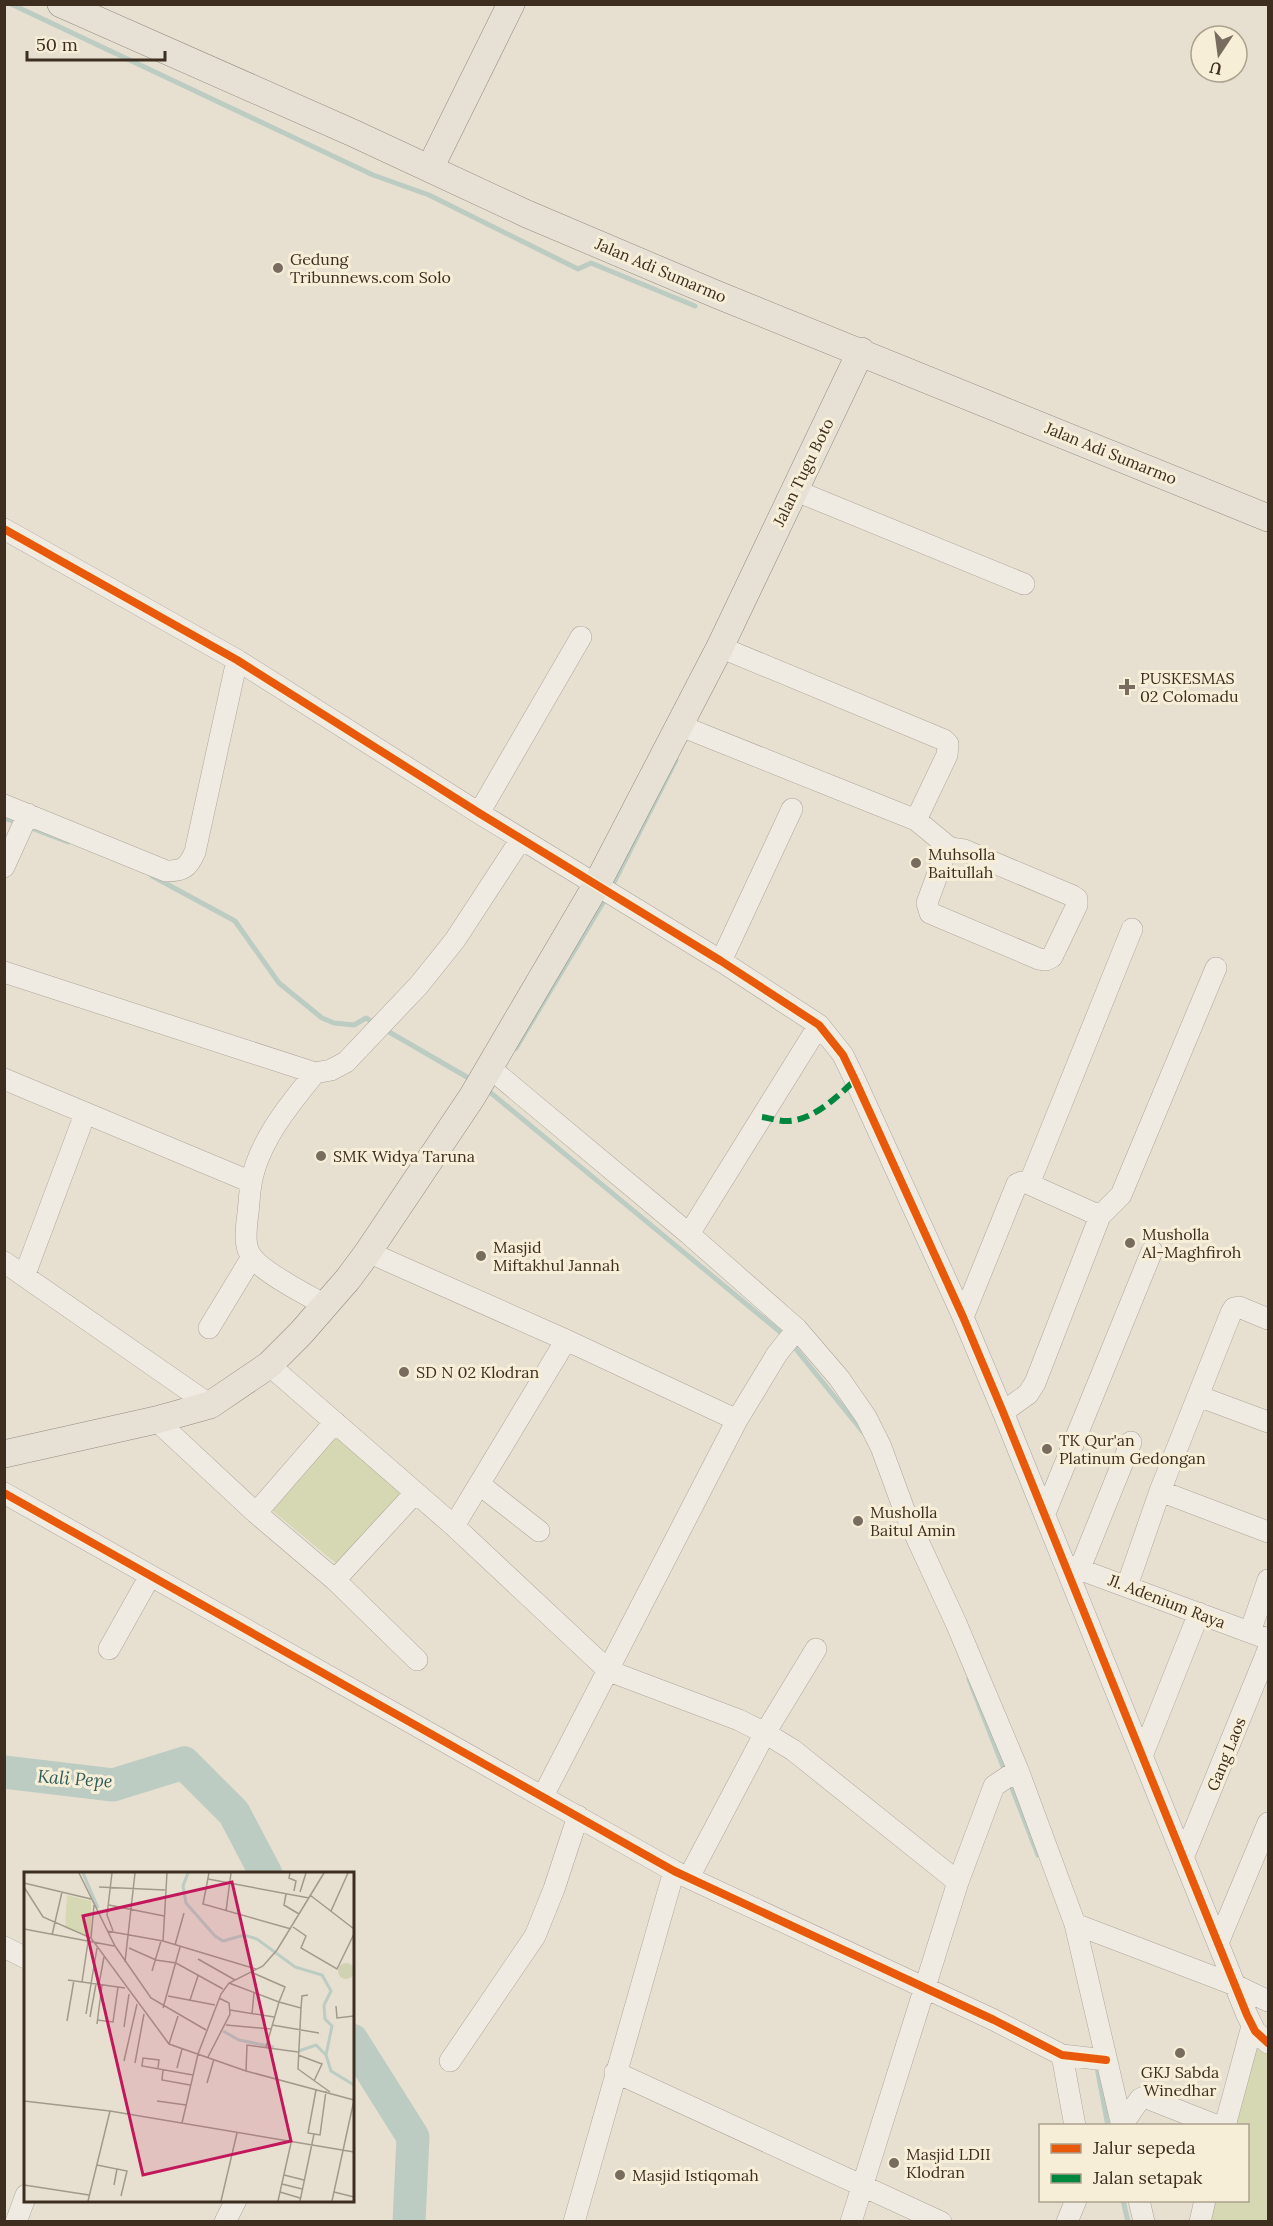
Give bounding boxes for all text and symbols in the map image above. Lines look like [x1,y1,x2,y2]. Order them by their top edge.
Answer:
scale bar [27,24,165,62]
north arrow [1189,24,1249,84]
text: 50 m [36,33,78,56]
text: U [1207,58,1224,80]
street label: Jalan Adi Sumarmo [592,233,730,307]
place label: Gedung Tribunnews.com Solo [290,249,451,287]
marker: Gedung Tribunnews.com Solo [271,261,285,275]
street label: Jalan Tugu Boto [768,415,838,530]
street label: Jalan Adi Sumarmo [1041,417,1180,489]
place label: PUSKESMAS 02 Colomadu [1140,668,1239,706]
marker: PUSKESMAS 02 Colomadu [1118,678,1136,696]
place label: Muhsolla Baitullah [928,844,996,882]
marker: Muhsolla Baitullah [909,856,923,870]
place label: SMK Widya Taruna [333,1146,475,1166]
marker: SMK Widya Taruna [314,1149,328,1163]
place label: Musholla Al-Maghfiroh [1141,1224,1242,1262]
marker: Musholla Al-Maghfiroh [1123,1236,1137,1250]
place label: Masjid Miftakhul Jannah [493,1237,620,1275]
marker: Masjid Miftakhul Jannah [474,1249,488,1263]
place label: SD N 02 Klodran [416,1362,540,1382]
marker: SD N 02 Klodran [397,1365,411,1379]
place label: TK Qur'an Platinum Gedongan [1059,1430,1206,1468]
marker: TK Qur'an Platinum Gedongan [1040,1442,1054,1456]
place label: Musholla Baitul Amin [870,1502,956,1540]
marker: Musholla Baitul Amin [851,1514,865,1528]
street label: Jl. Adenium Raya [1105,1569,1228,1633]
street label: Gang Laos [1202,1714,1250,1794]
water label: Kali Pepe [37,1764,113,1793]
inset map [24,1872,354,2202]
marker: GKJ Sabda Winedhar [1173,2046,1187,2060]
place label: GKJ Sabda Winedhar [1141,2062,1219,2100]
legend [1039,2124,1249,2202]
text: Jalur sepeda [1092,2136,1195,2159]
place label: Masjid LDII Klodran [906,2144,991,2182]
marker: Masjid LDII Klodran [887,2156,901,2170]
place label: Masjid Istiqomah [632,2165,759,2185]
text: Jalan setapak [1092,2166,1203,2189]
marker: Masjid Istiqomah [613,2168,627,2182]

